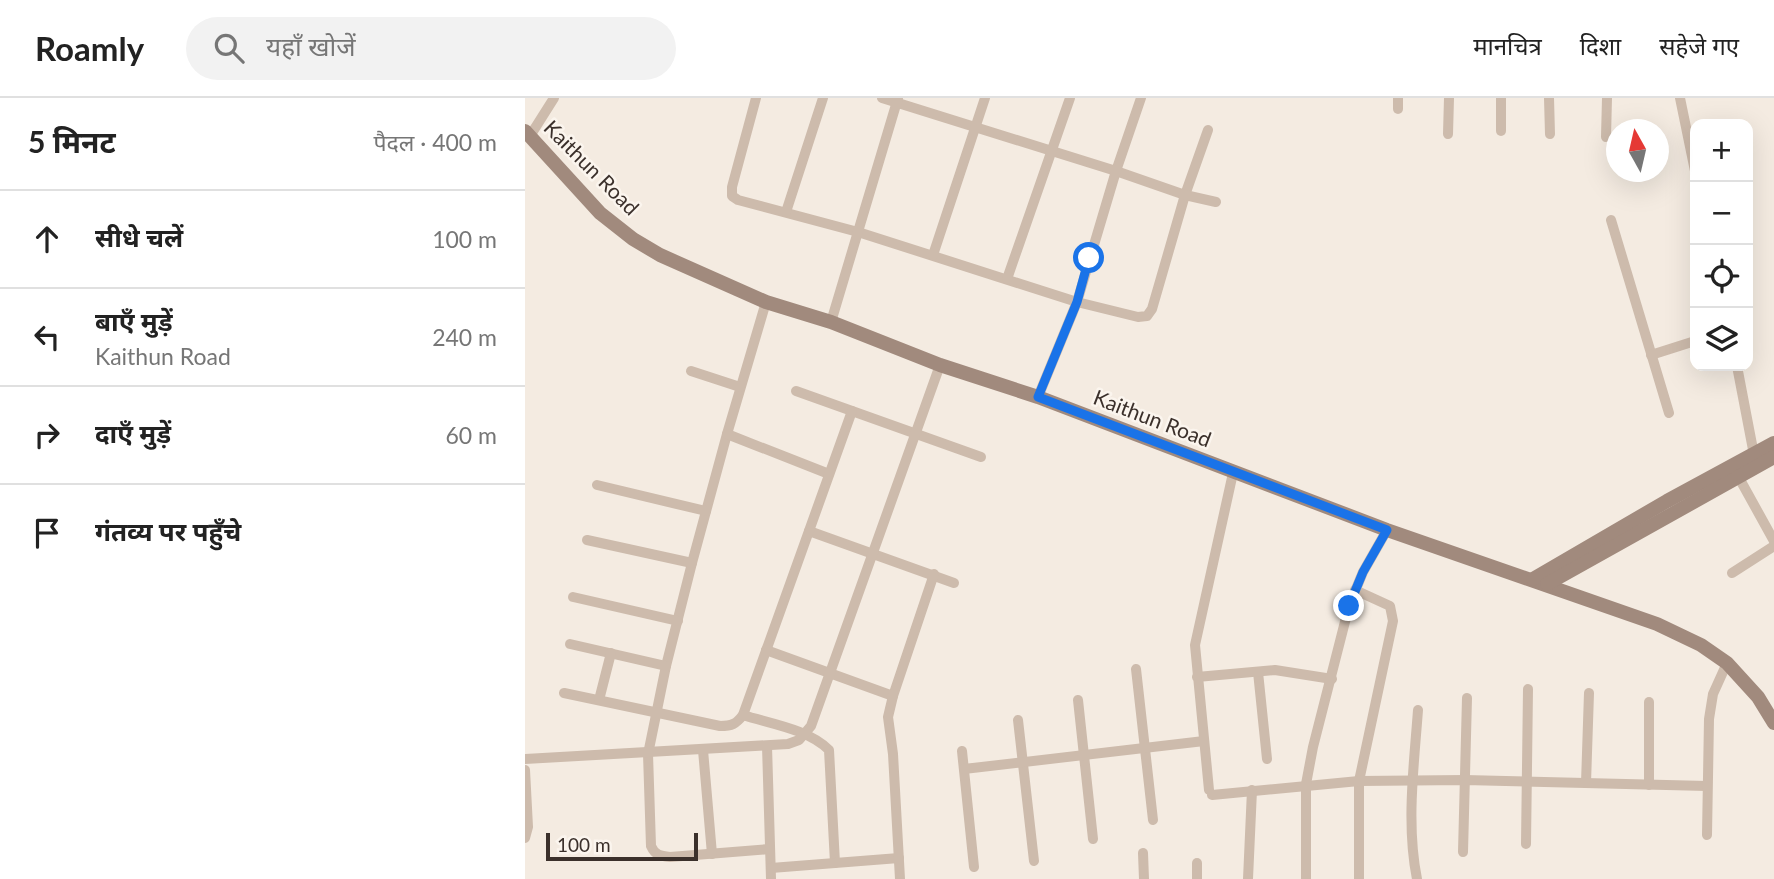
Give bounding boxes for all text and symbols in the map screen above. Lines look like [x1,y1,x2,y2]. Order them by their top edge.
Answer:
search box [186,17,676,80]
text: Roamly [35,28,144,68]
icon: search [210,29,248,67]
text: यहाँ खोजें [266,30,356,62]
text: मानचित्र [1473,31,1542,60]
text: दिशा [1580,31,1621,60]
text: सहेजे गए [1659,31,1739,60]
street label: Kaithun Road [539,114,645,220]
north arrow [1606,119,1669,182]
map controls [1690,119,1753,371]
button: + [1690,119,1753,182]
text: 5 मिनट [28,123,116,159]
text: पैदल · 400 m [374,128,497,156]
button: − [1690,182,1753,245]
icon: ahead [28,220,66,258]
text: सीधे चलें [95,221,183,253]
text: 100 m [432,225,497,253]
route start [1073,242,1104,273]
button: locate [1690,245,1753,308]
text: बाएँ मुड़ें [95,305,173,337]
button: layers [1690,308,1753,371]
icon: left [28,318,66,356]
text: 240 m [432,323,497,351]
text: Kaithun Road [95,342,231,370]
street label: Kaithun Road [1090,384,1215,451]
icon: right [28,416,66,454]
text: दाएँ मुड़ें [95,417,171,449]
text: 60 m [446,421,497,449]
icon: arrive [28,514,66,552]
text: गंतव्य पर पहुँचे [95,515,241,547]
route end [1333,590,1364,621]
scale bar [546,830,698,862]
text: 100 m [557,833,611,856]

